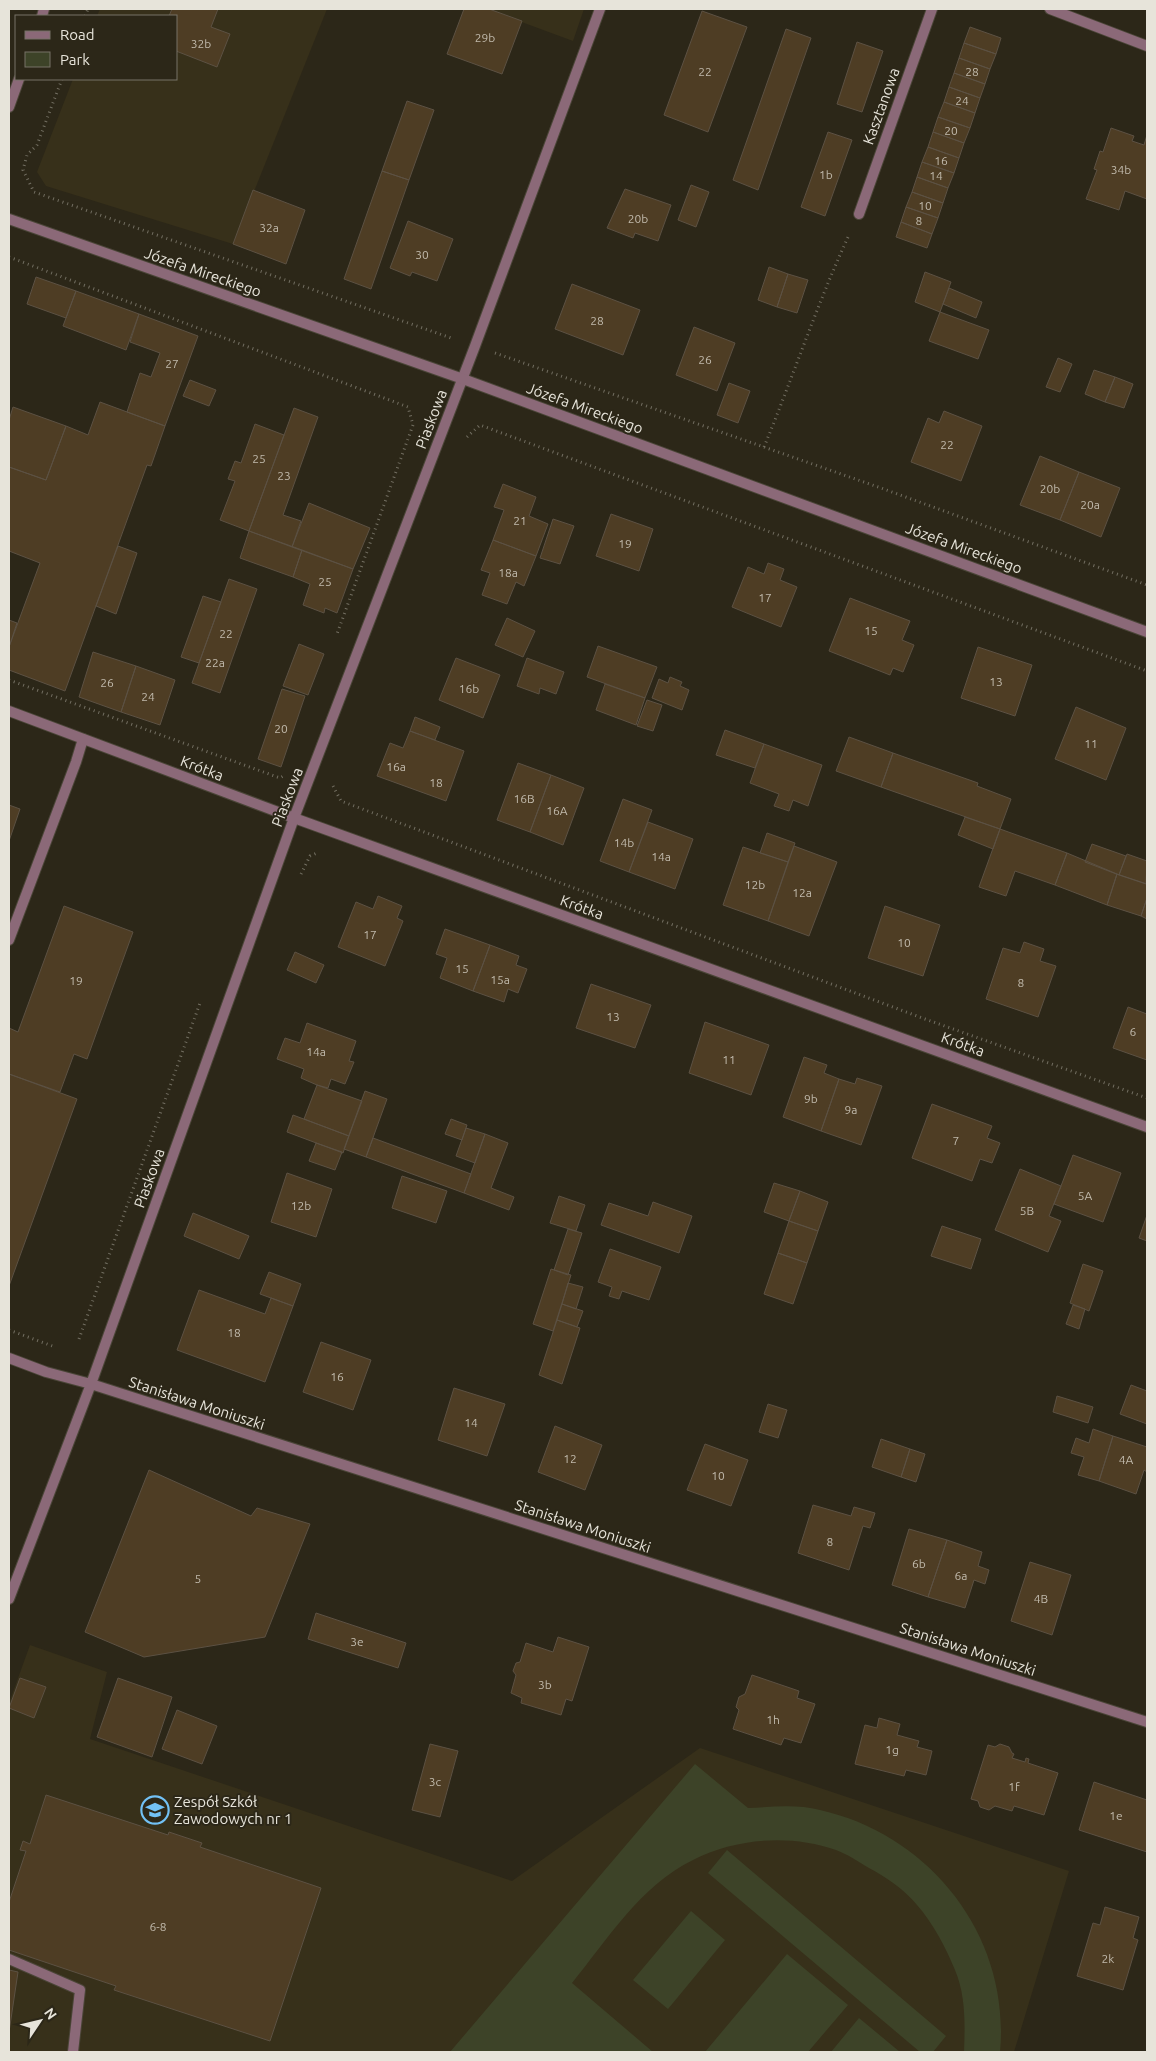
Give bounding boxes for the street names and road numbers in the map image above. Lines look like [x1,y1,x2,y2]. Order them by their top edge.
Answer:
street label: Kasztanowa [859,65,903,147]
street label: Józefa Mireckiego [142,244,264,300]
street label: Józefa Mireckiego [525,379,645,437]
street label: Piaskowa [412,387,450,451]
street label: Józefa Mireckiego [904,519,1024,577]
street label: Krótka [178,752,226,784]
street label: Piaskowa [268,765,306,829]
street label: Krótka [558,891,606,923]
street label: Krótka [939,1028,987,1060]
street label: Piaskowa [130,1146,168,1210]
street label: Stanisława Moniuszki [127,1373,267,1433]
street label: Stanisława Moniuszki [513,1496,653,1556]
street label: Stanisława Moniuszki [898,1619,1038,1679]

